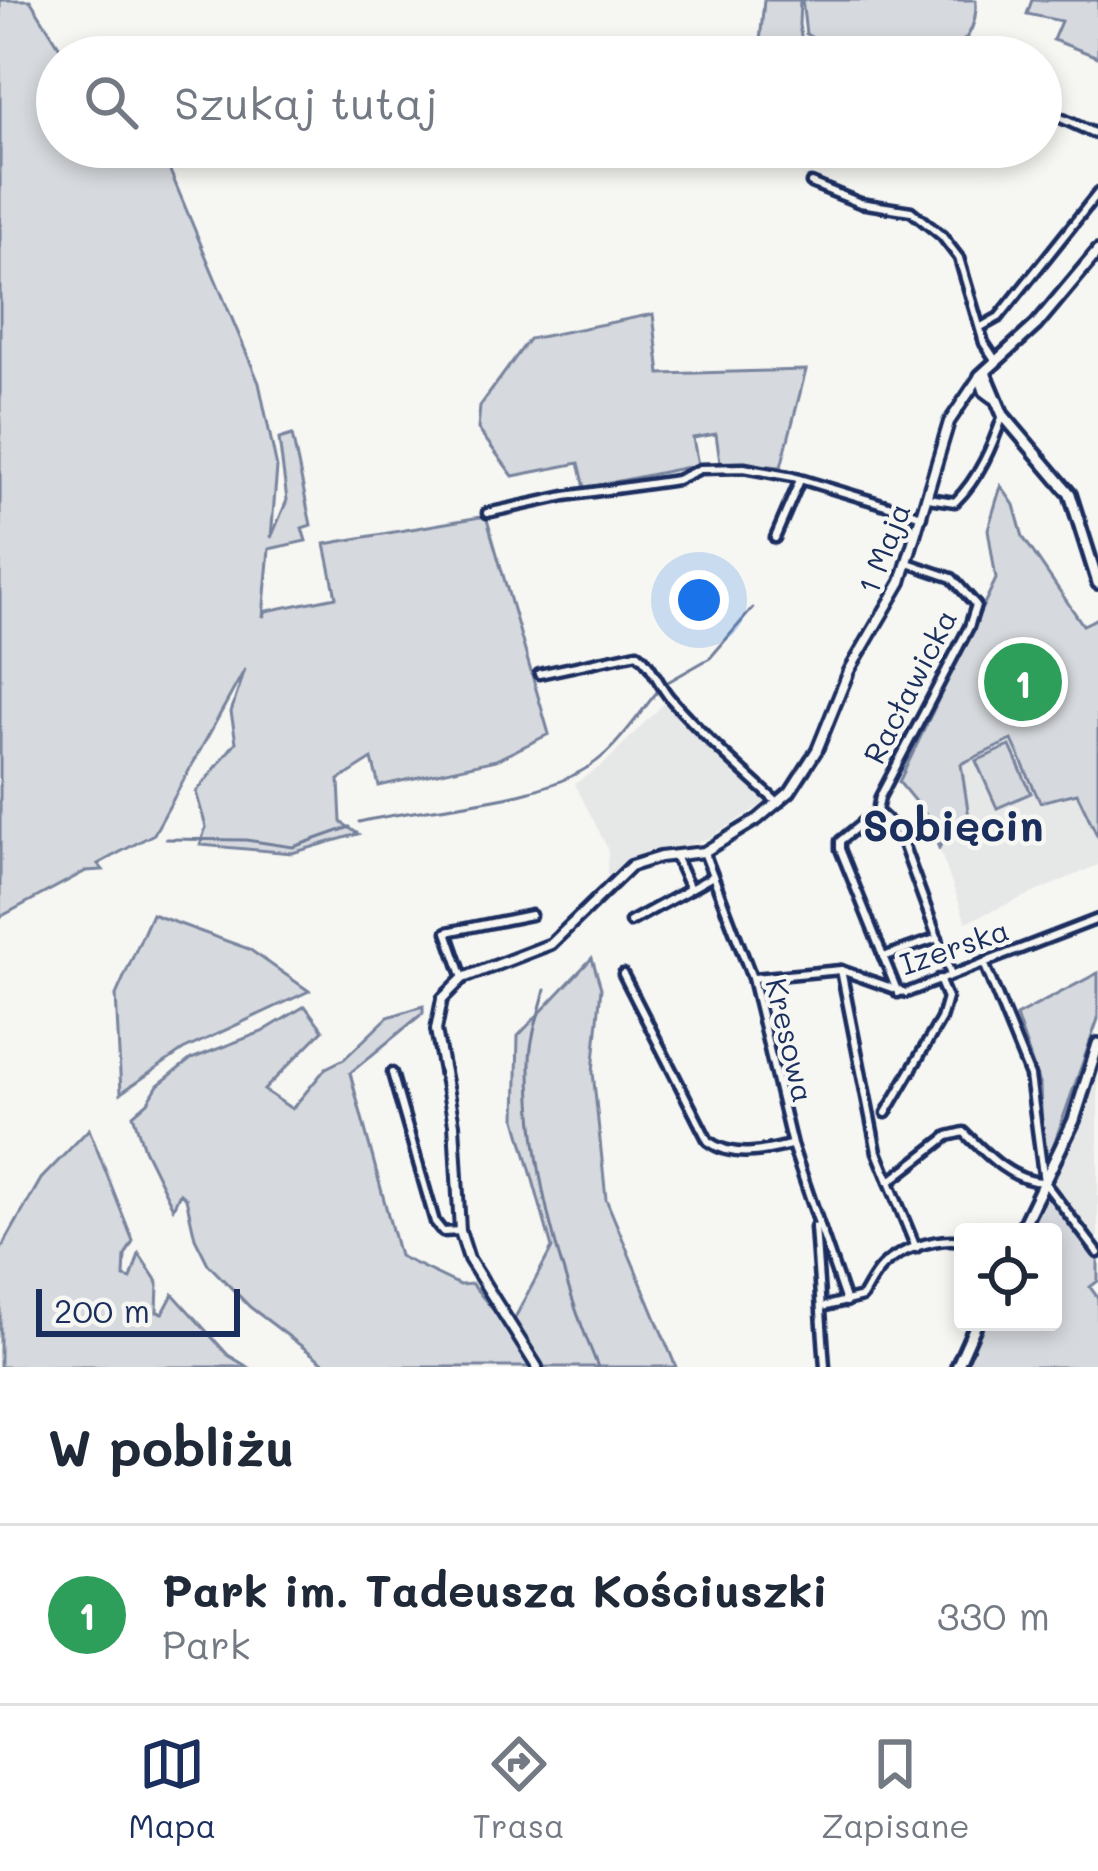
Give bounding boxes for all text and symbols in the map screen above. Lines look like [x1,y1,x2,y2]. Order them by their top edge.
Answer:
search box [36,36,1062,168]
icon: search [78,69,144,135]
text: Szukaj tutaj [174,73,438,131]
street label: 1 Maja [847,497,919,599]
your location [669,570,729,630]
street label: Racławicka [853,602,965,770]
pin: 1 [984,637,1062,727]
district label: Sobięcin [862,797,1044,852]
street label: Izerska [894,909,1014,983]
street label: Kresowa [757,974,825,1106]
map controls [954,1223,1062,1331]
button: locate [954,1223,1062,1331]
scale bar [36,1283,240,1336]
text: 200 m [54,1288,150,1331]
text: W pobliżu [48,1412,294,1479]
text: Park im. Tadeusza Kościuszki [162,1560,828,1618]
text: 1 [78,1589,96,1640]
text: 330 m [937,1589,1050,1640]
text: Park [162,1618,250,1669]
tab: Mapa [128,1731,216,1846]
tab: Trasa [473,1731,565,1846]
tab: Zapisane [821,1731,970,1846]

